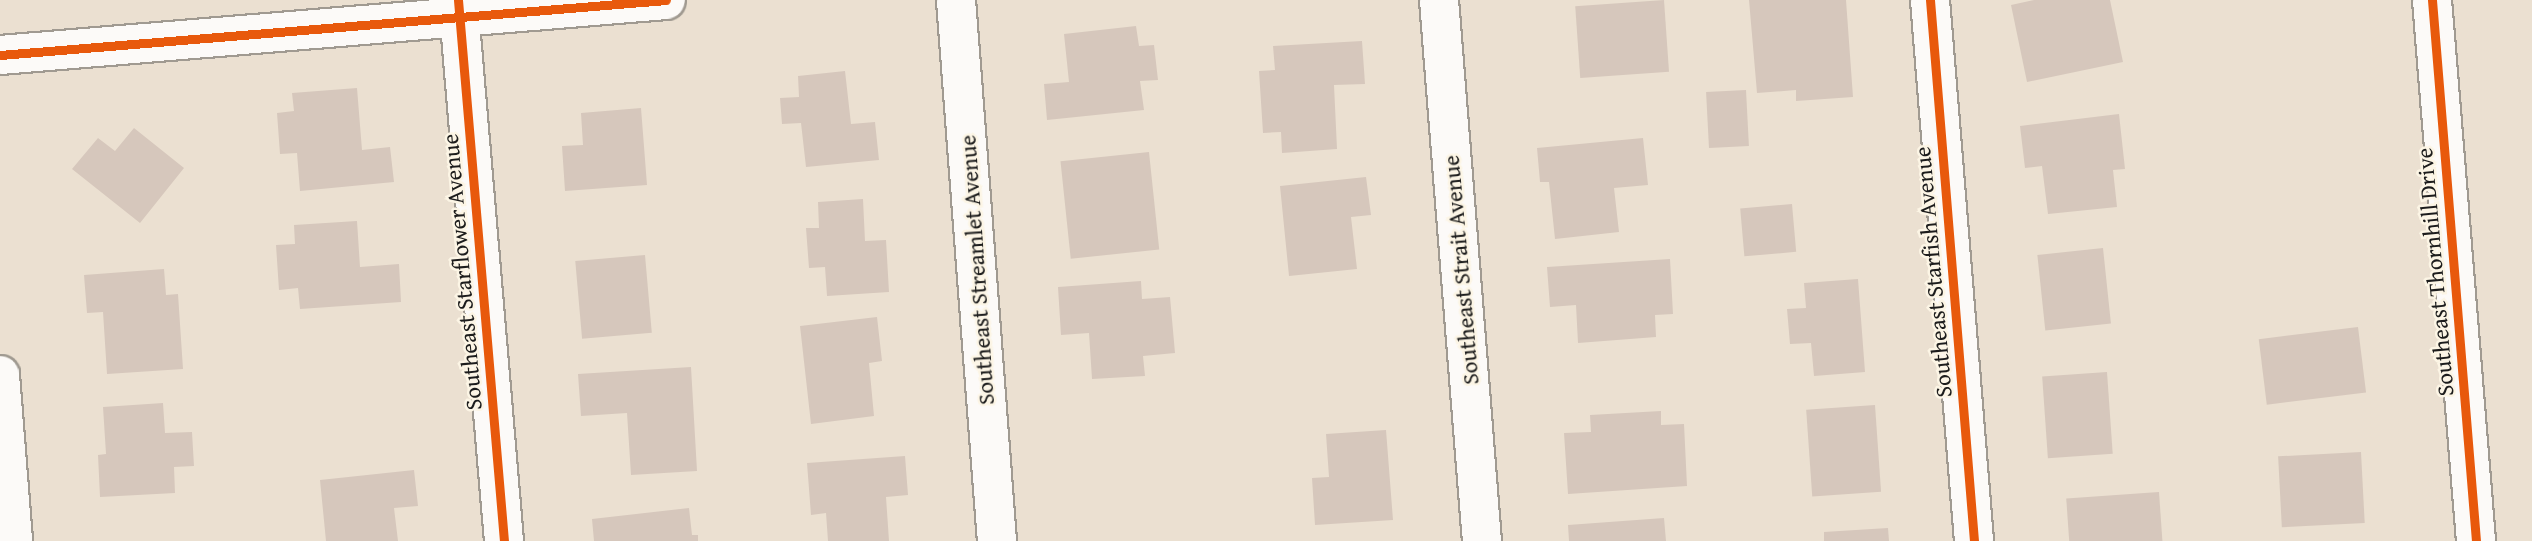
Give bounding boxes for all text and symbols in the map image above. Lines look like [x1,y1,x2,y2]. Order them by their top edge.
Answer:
street label: Southeast Starflower Avenue [436,133,488,411]
street label: Southeast Streamlet Avenue [954,134,1000,406]
street label: Southeast Starfish Avenue [1908,145,1958,399]
street label: Southeast Thornhill Drive [2410,147,2460,397]
street label: Southeast Strait Avenue [1437,154,1485,386]

